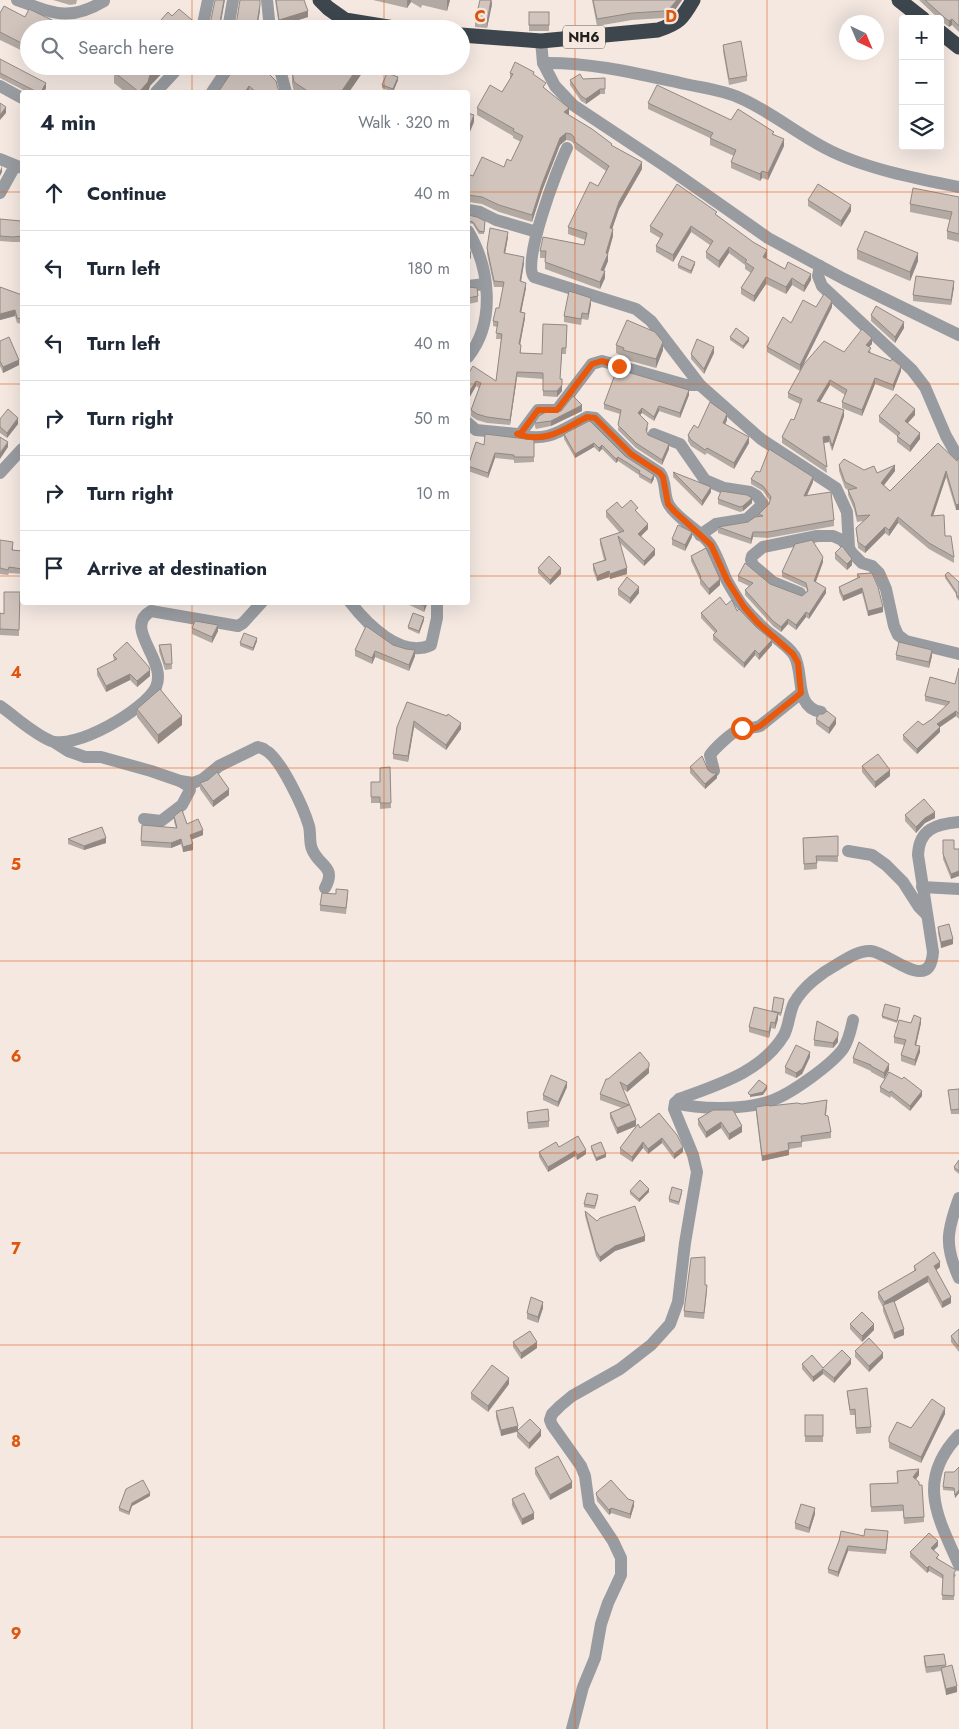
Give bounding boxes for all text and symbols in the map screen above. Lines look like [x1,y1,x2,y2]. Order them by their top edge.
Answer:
text: C [474,5,486,28]
text: D [665,5,677,28]
north arrow [839,15,884,60]
map controls [899,15,944,150]
button: + [899,15,944,60]
search box [20,20,470,75]
road number: NH6 [563,26,605,48]
icon: search [38,34,66,62]
text: Search here [78,34,174,61]
button: − [899,60,944,105]
button: layers [899,105,944,150]
text: 4 min [40,108,96,138]
text: Walk · 320 m [358,111,450,134]
icon: ahead [40,179,68,207]
text: Continue [87,180,166,207]
text: 40 m [414,182,450,205]
icon: left [40,254,68,282]
text: Turn left [87,255,160,282]
text: 180 m [407,257,450,280]
icon: left [40,329,68,357]
text: Turn left [87,330,160,357]
text: 40 m [414,332,450,355]
route end [608,355,631,378]
icon: right [40,404,68,432]
text: Turn right [87,405,173,432]
text: 50 m [414,407,450,430]
icon: right [40,479,68,507]
text: Turn right [87,480,173,507]
text: 10 m [416,482,450,505]
icon: arrive [40,554,68,582]
text: Arrive at destination [87,555,267,582]
text: 4 [10,661,22,684]
route start [731,717,754,740]
text: 5 [11,853,21,876]
text: 6 [11,1045,21,1068]
text: 7 [11,1237,21,1260]
text: 8 [11,1430,21,1453]
text: 9 [11,1622,21,1645]

